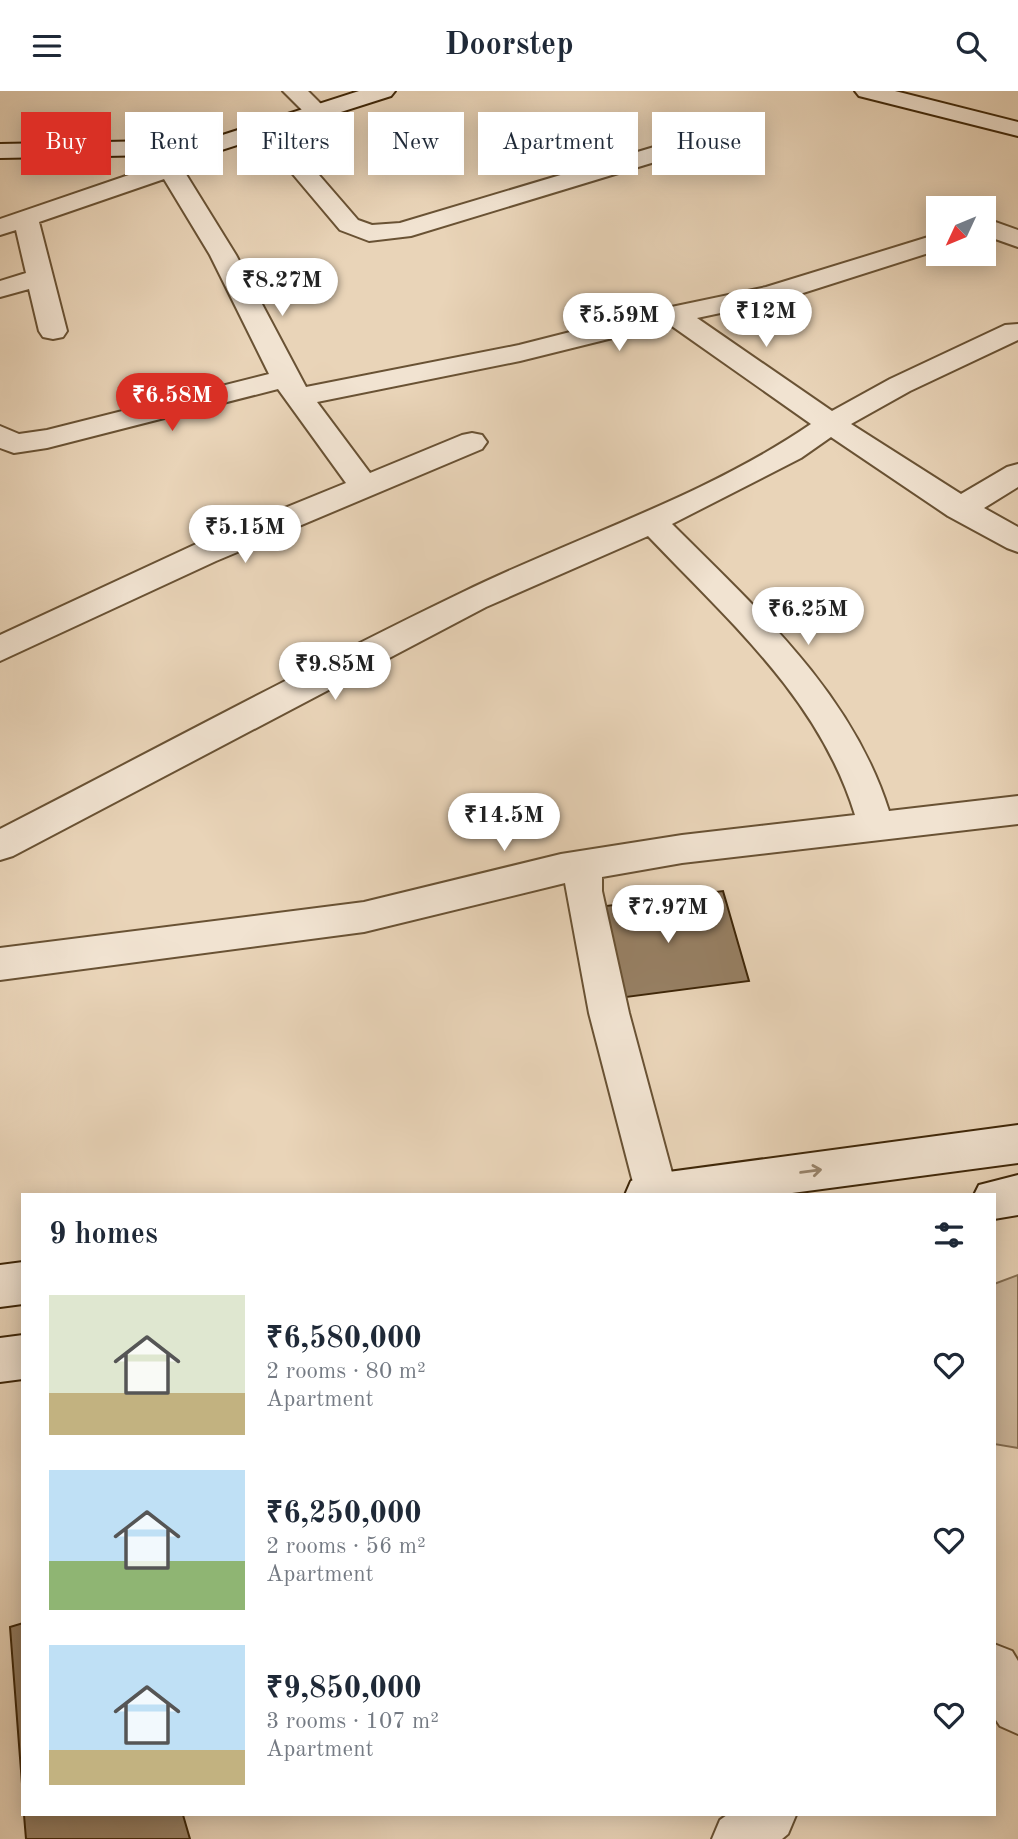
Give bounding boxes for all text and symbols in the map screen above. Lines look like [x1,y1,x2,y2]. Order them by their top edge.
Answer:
icon: menu [28,27,66,65]
icon: search [952,27,990,65]
text: Doorstep [444,30,574,62]
chip: Buy [21,112,111,175]
chip: Rent [125,112,223,175]
chip: Filters [237,112,354,175]
chip: New [368,112,464,175]
chip: Apartment [478,112,638,175]
chip: House [652,112,765,175]
north arrow [926,196,996,266]
map controls [926,196,996,266]
pin: ₹8.27M [225,259,339,318]
text: ₹8.27M [242,269,322,292]
pin: ₹12M [725,289,807,349]
pin: ₹5.59M [562,293,676,353]
text: ₹12M [736,300,796,323]
text: ₹5.59M [579,304,659,327]
pin: ₹6.58M [115,373,229,433]
text: ₹6.58M [132,384,212,407]
pin: ₹5.15M [188,505,302,565]
text: ₹5.15M [205,516,285,539]
pin: ₹6.25M [751,587,865,647]
text: ₹6.25M [768,598,848,621]
pin: ₹9.85M [278,643,392,702]
text: ₹9.85M [295,653,375,676]
pin: ₹14.5M [447,793,561,853]
text: ₹14.5M [464,804,544,827]
pin: ₹7.97M [611,885,725,945]
text: ₹7.97M [628,896,708,919]
one-way arrow [799,1164,822,1177]
icon: filters [930,1216,968,1254]
text: 9 homes [49,1220,158,1250]
icon: home [105,1323,189,1407]
text: ₹6,580,000 [266,1324,422,1354]
icon: heart [930,1346,968,1384]
text: 2 rooms · 80 m² [266,1360,426,1383]
text: Apartment [266,1388,374,1411]
icon: home [105,1498,189,1582]
text: ₹6,250,000 [266,1499,422,1529]
icon: heart [930,1521,968,1559]
text: 2 rooms · 56 m² [266,1535,426,1558]
text: Apartment [266,1563,374,1586]
icon: home [105,1673,189,1757]
text: ₹9,850,000 [266,1674,422,1704]
icon: heart [930,1696,968,1734]
text: 3 rooms · 107 m² [266,1710,439,1733]
text: Apartment [266,1738,374,1761]

